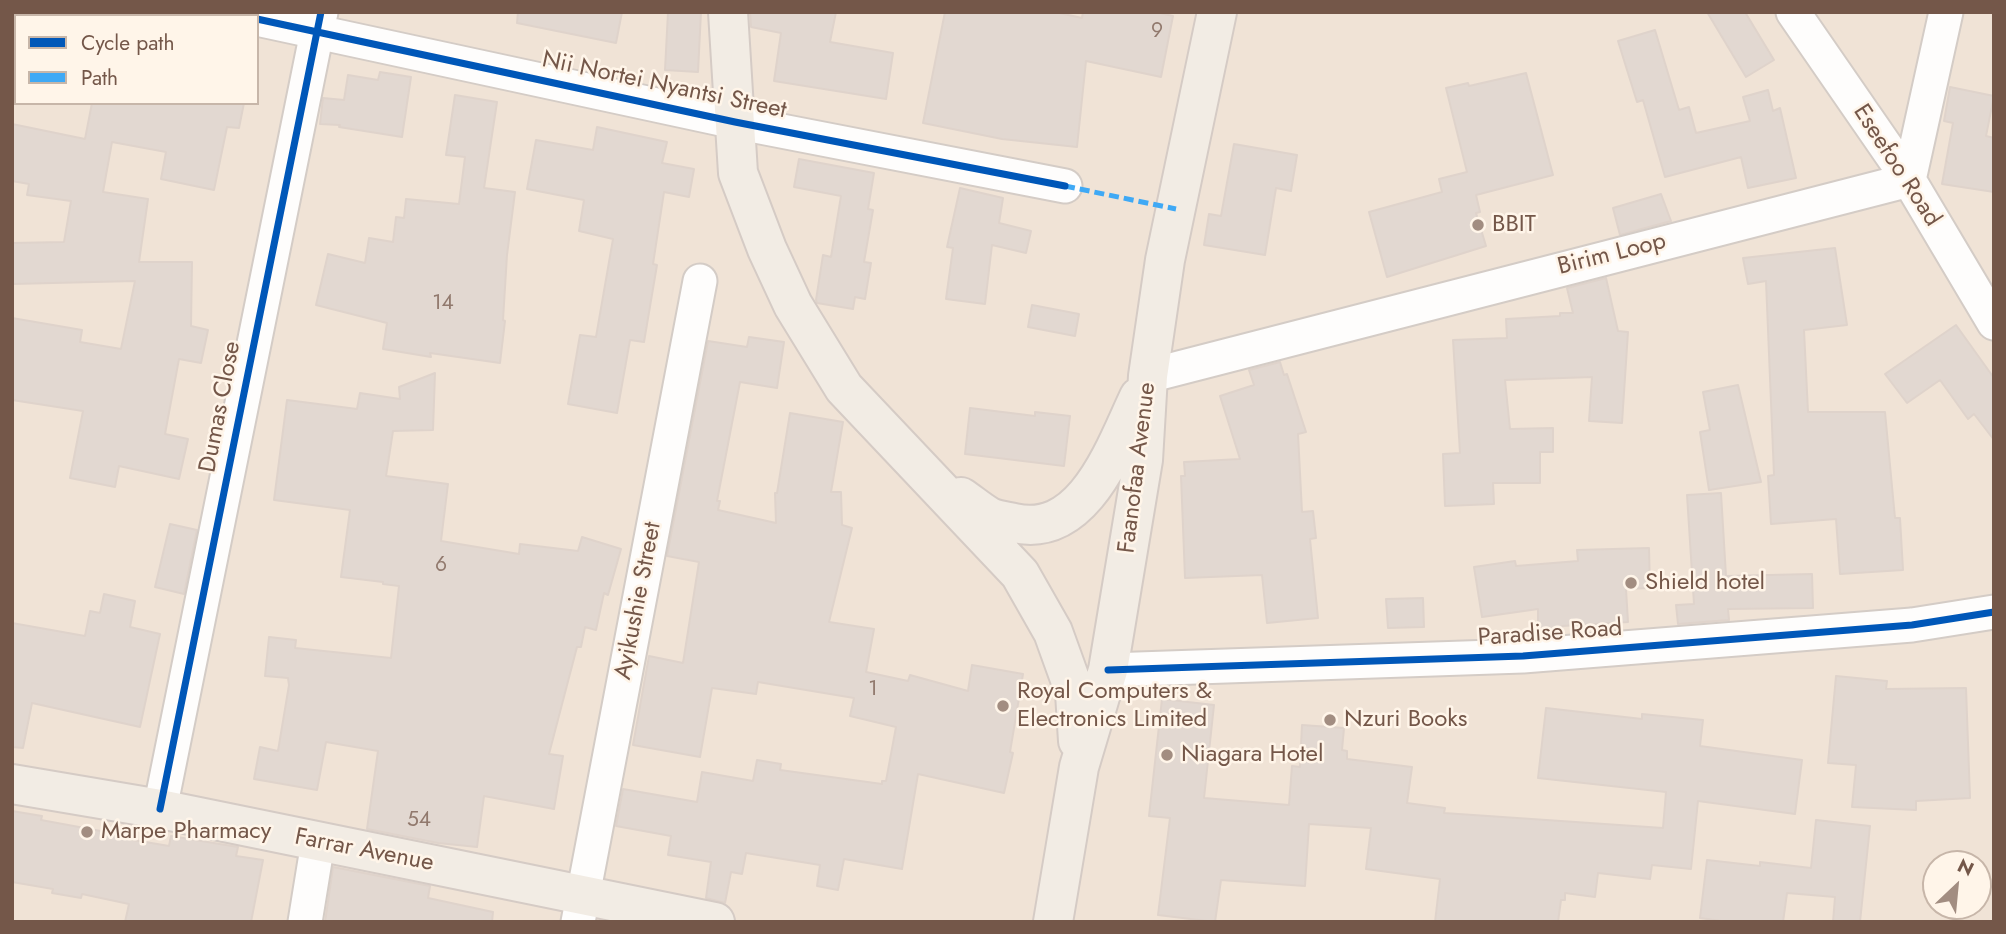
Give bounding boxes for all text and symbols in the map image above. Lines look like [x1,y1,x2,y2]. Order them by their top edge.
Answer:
legend [14,14,259,105]
house number: 9 [1151,19,1163,45]
text: Cycle path [81,28,174,58]
street label: Nii Nortei Nyantsi Street [539,46,789,126]
text: Path [81,63,118,93]
street label: Eseefoo Road [1846,100,1946,232]
place label: BBIT [1492,211,1536,239]
marker: BBIT [1470,217,1486,233]
street label: Birim Loop [1555,228,1669,282]
house number: 14 [432,291,454,317]
street label: Dumas Close [194,339,248,475]
street label: Faanofaa Avenue [1113,381,1163,555]
street label: Ayikushie Street [610,520,668,682]
house number: 6 [435,553,447,579]
place label: Shield hotel [1645,569,1765,597]
marker: Shield hotel [1623,575,1639,591]
street label: Paradise Road [1477,615,1623,653]
house number: 1 [868,677,878,703]
place label: Royal Computers & Electronics Limited [1017,678,1212,734]
marker: Royal Computers & Electronics Limited [995,698,1011,714]
place label: Nzuri Books [1344,706,1468,734]
marker: Nzuri Books [1322,712,1338,728]
place label: Niagara Hotel [1181,741,1323,769]
marker: Niagara Hotel [1159,747,1175,763]
house number: 54 [407,808,431,834]
place label: Marpe Pharmacy [101,818,271,846]
street label: Farrar Avenue [292,823,436,879]
marker: Marpe Pharmacy [79,824,95,840]
north arrow [1922,850,1992,920]
text: N [1953,852,1978,883]

